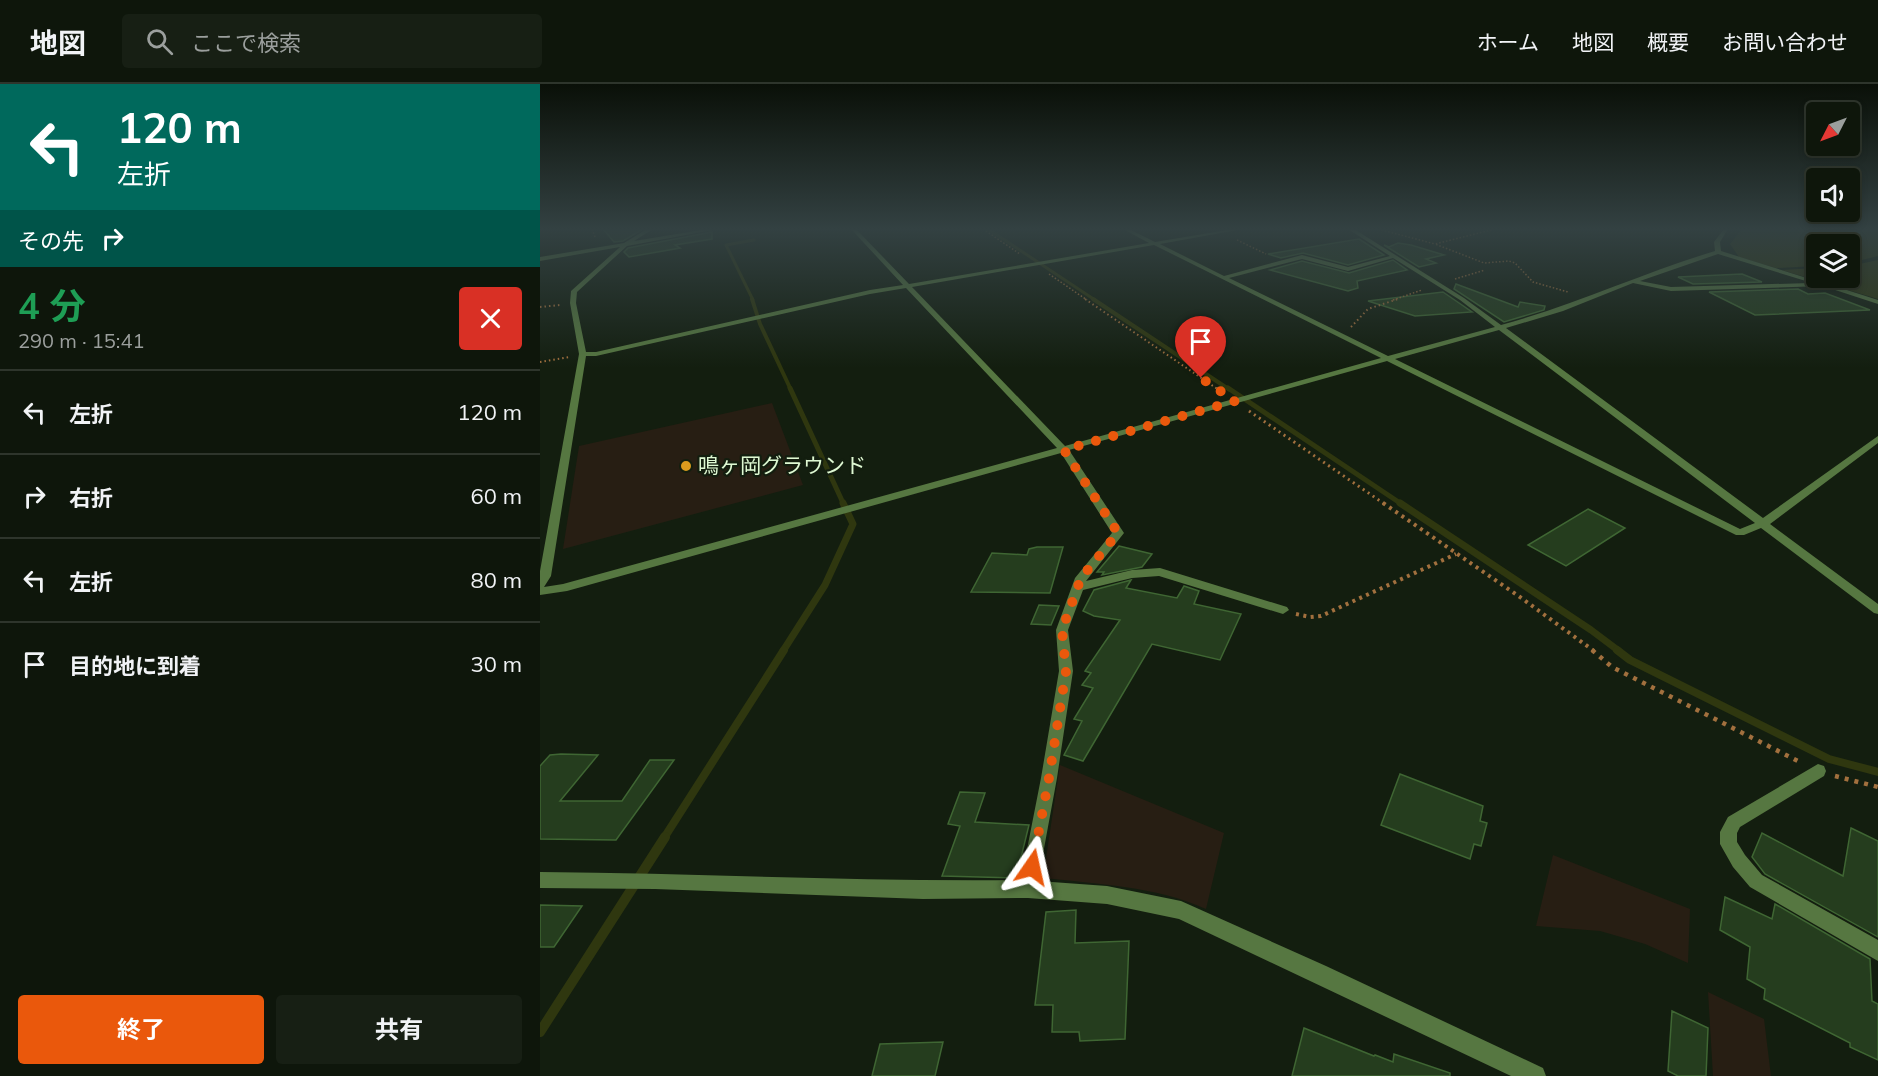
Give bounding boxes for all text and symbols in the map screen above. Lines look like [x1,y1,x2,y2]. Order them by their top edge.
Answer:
search box [122,14,542,68]
text: 地図 [30,25,86,60]
icon: search [143,25,176,58]
text: ここで検索 [191,29,301,57]
text: ホーム [1477,29,1539,55]
text: 地図 [1572,29,1614,55]
text: 概要 [1647,29,1689,55]
text: お問い合わせ [1722,29,1848,55]
text: 120 m [117,101,242,154]
north arrow [1806,102,1860,156]
map controls [1806,102,1860,288]
icon: left [18,108,96,186]
text: 左折 [117,157,171,191]
button: sound [1806,168,1860,222]
icon: right [96,222,129,255]
text: その先 [18,227,84,255]
button: layers [1806,234,1860,288]
text: 4 分 [18,283,85,328]
button: close [459,287,522,350]
pin [1175,316,1226,378]
icon: arrive [1184,325,1217,358]
text: 290 m · 15:41 [18,328,144,353]
icon: left [18,396,51,429]
text: 120 m [457,398,522,426]
text: 左折 [69,400,113,428]
place label: 鳴ヶ岡グラウンド [698,452,866,478]
marker: 鳴ヶ岡グラウンド [679,459,693,473]
icon: right [18,480,51,513]
text: 60 m [471,482,522,510]
text: 右折 [69,484,113,512]
icon: left [18,564,51,597]
text: 80 m [471,566,522,594]
text: 左折 [69,568,113,596]
icon: arrive [18,648,51,681]
text: 30 m [471,650,522,678]
text: 目的地に到着 [69,652,201,680]
position arrow [1000,835,1064,899]
button: 終了 [18,995,264,1064]
button: 共有 [276,995,522,1064]

